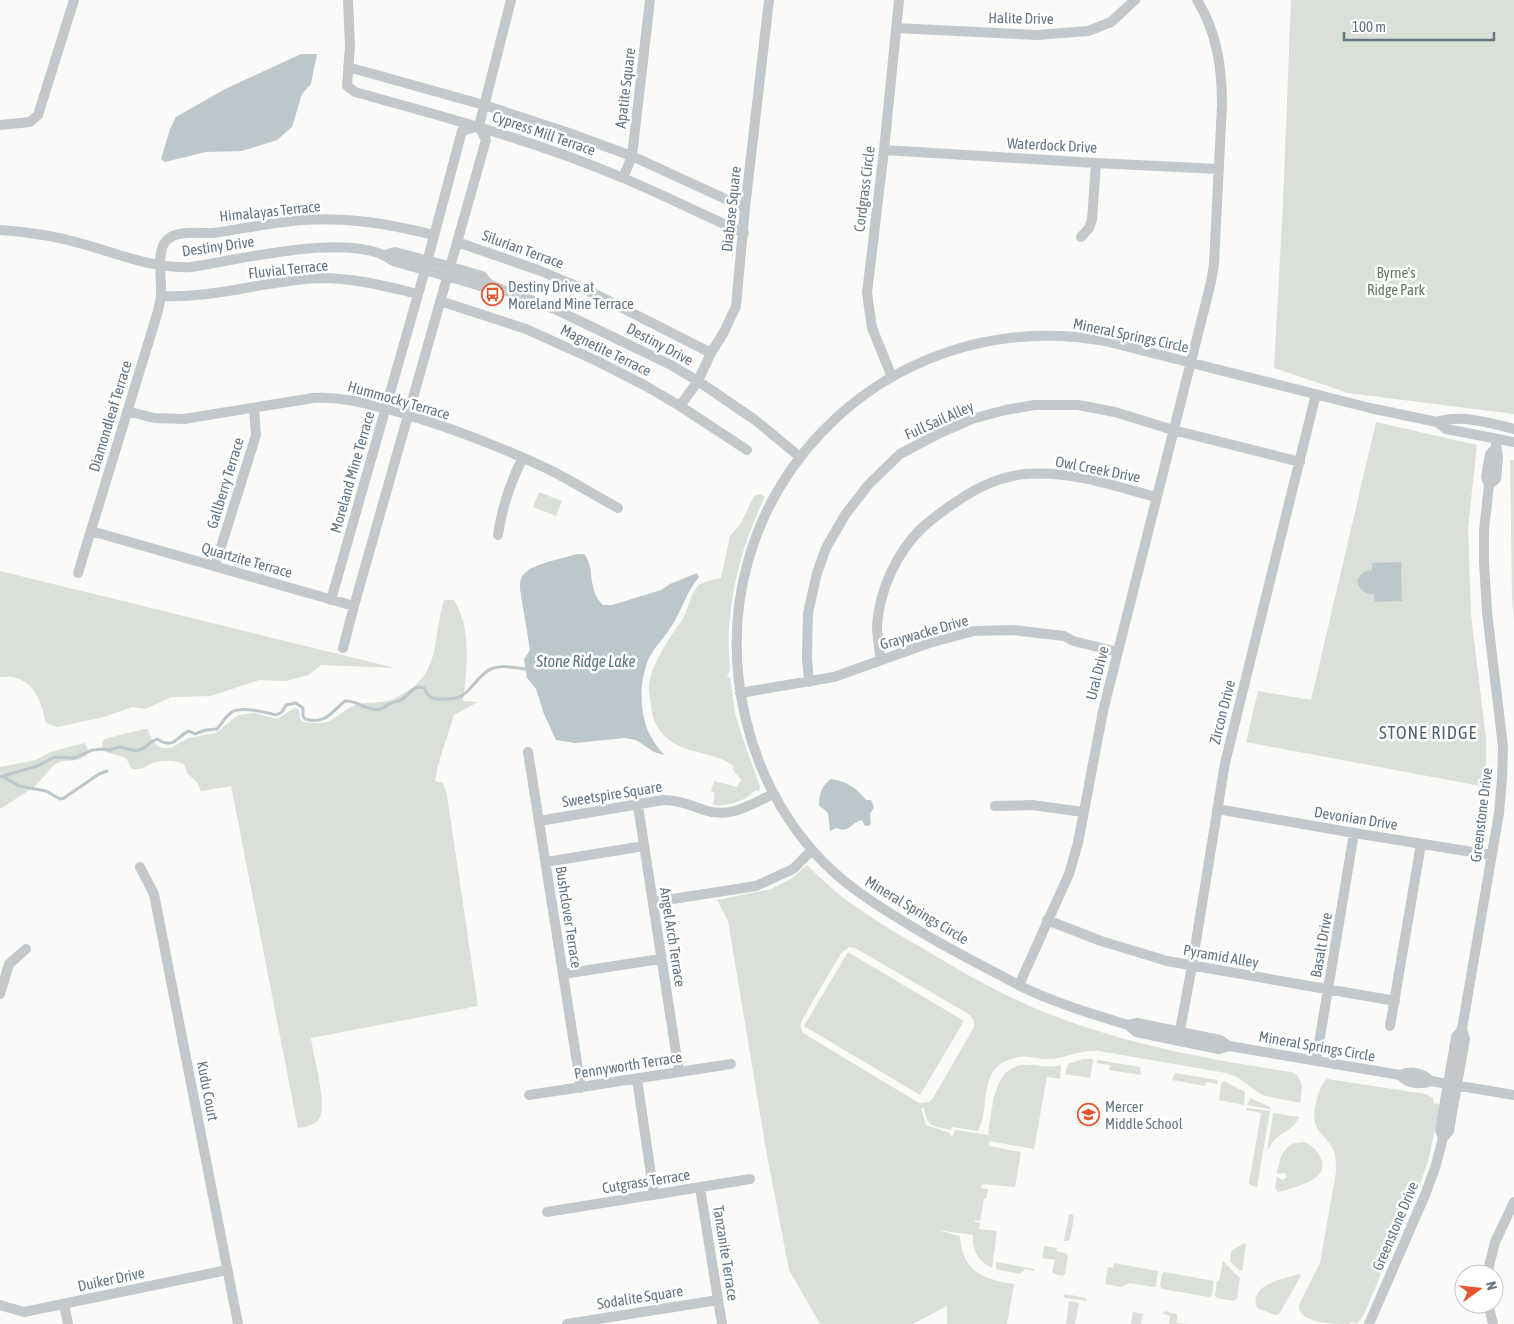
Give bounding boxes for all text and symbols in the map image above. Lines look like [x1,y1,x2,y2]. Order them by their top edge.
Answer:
street label: Halite Drive [988,9,1054,27]
scale bar [1344,10,1494,42]
text: 100 m [1352,18,1386,35]
street label: Apatite Square [612,47,638,129]
street label: Cypress Mill Terrace [490,107,598,159]
street label: Waterdock Drive [1006,134,1098,156]
street label: Cordgrass Circle [850,145,878,233]
street label: Diabase Square [718,165,744,253]
street label: Himalayas Terrace [219,197,322,225]
street label: Silurian Terrace [480,226,566,272]
street label: Destiny Drive [181,232,255,259]
street label: Fluvial Terrace [247,256,329,282]
park label: Byrne's Ridge Park [1367,264,1425,298]
place label: Destiny Drive at Moreland Mine Terrace [508,278,634,312]
bus stop icon: Destiny Drive at Moreland Mine Terrace [480,283,504,307]
street label: Mineral Springs Circle [1072,314,1191,356]
street label: Destiny Drive [624,319,696,369]
street label: Magnetite Terrace [558,321,654,379]
street label: Diamondleaf Terrace [85,358,135,474]
street label: Hummocky Terrace [346,377,452,423]
street label: Full Sail Alley [902,397,976,443]
street label: Moreland Mine Terrace [326,409,378,535]
street label: Gallberry Terrace [203,435,247,531]
street label: Owl Creek Drive [1054,452,1142,486]
street label: Quartzite Terrace [200,539,295,581]
street label: Graywacke Drive [878,611,970,653]
street label: Ural Drive [1082,644,1112,702]
water label: Stone Ridge Lake [535,652,636,671]
street label: Zircon Drive [1206,678,1238,746]
district label: STONE RIDGE [1379,722,1477,743]
street label: Greenstone Drive [1467,767,1495,863]
street label: Sweetspire Square [561,778,663,810]
street label: Devonian Drive [1313,803,1399,833]
street label: Bushclover Terrace [553,865,585,969]
street label: Mineral Springs Circle [862,872,972,948]
street label: Angel Arch Terrace [657,886,689,988]
street label: Basalt Drive [1307,911,1335,979]
street label: Pyramid Alley [1182,941,1260,971]
street label: Mineral Springs Circle [1257,1027,1377,1065]
street label: Pennyworth Terrace [573,1048,683,1082]
street label: Kudu Court [194,1060,222,1122]
place label: Mercer Middle School [1105,1098,1183,1132]
school or university icon: Mercer Middle School [1077,1103,1101,1127]
street label: Cutgrass Terrace [601,1166,691,1196]
street label: Greenstone Drive [1369,1179,1421,1273]
street label: Tanzanite Terrace [710,1204,742,1302]
street label: Duiker Drive [76,1264,146,1294]
north arrow [1454,1264,1504,1314]
text: N [1483,1280,1500,1292]
street label: Sodalite Square [596,1282,684,1312]

